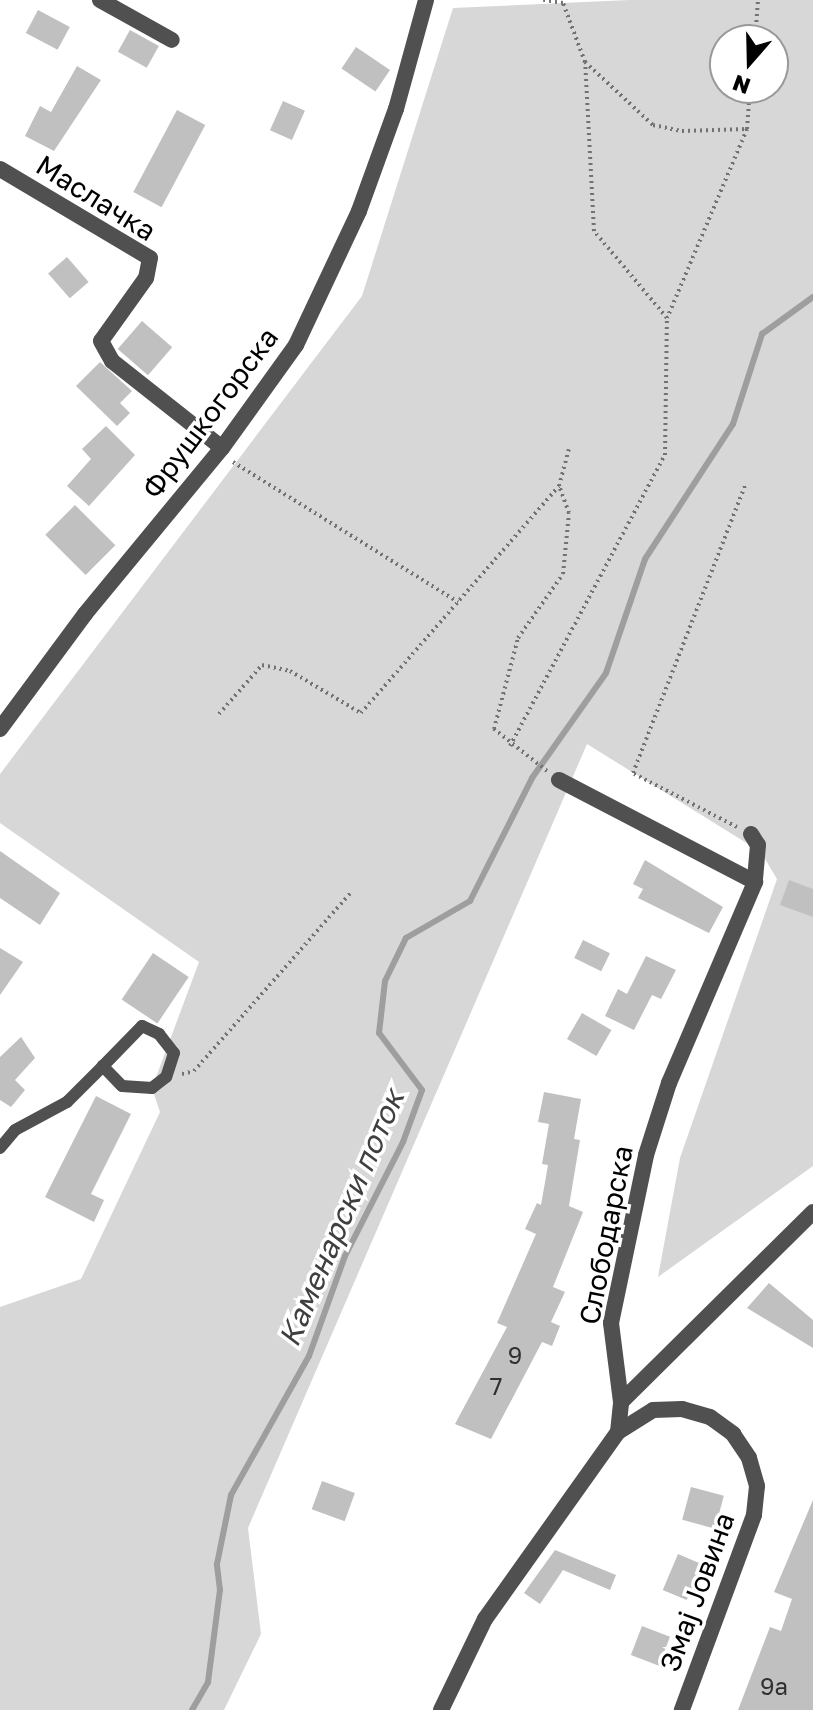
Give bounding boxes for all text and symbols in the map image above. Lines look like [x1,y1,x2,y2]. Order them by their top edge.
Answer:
north arrow [709,24,789,104]
text: N [729,70,754,101]
street label: Маслачка [30,148,162,248]
street label: Фрушкогорска [135,321,285,505]
water label: Каменарски поток [271,1084,411,1352]
street label: Слободарска [572,1143,640,1327]
house number: 9 [508,1341,522,1369]
house number: 7 [490,1372,502,1400]
street label: Змај Јовина [653,1508,741,1676]
house number: 9a [760,1672,788,1700]

